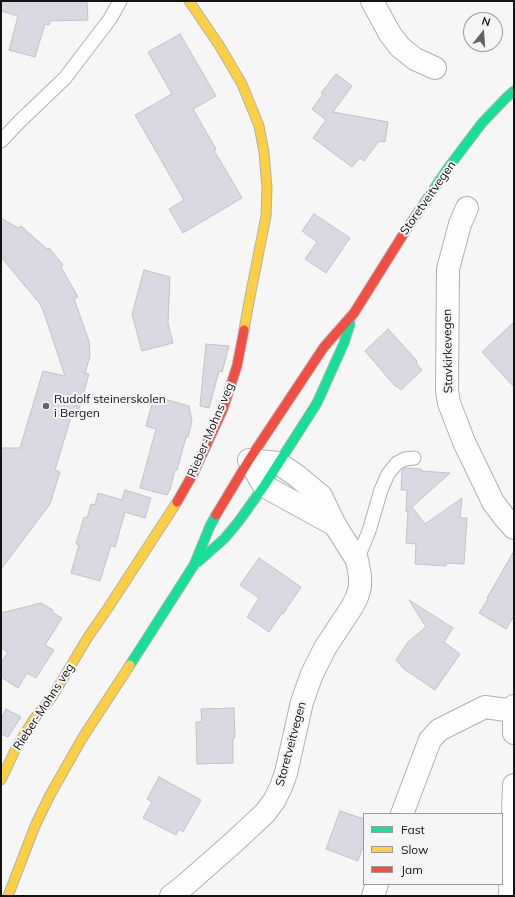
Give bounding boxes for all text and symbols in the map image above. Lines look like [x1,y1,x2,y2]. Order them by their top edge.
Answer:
north arrow [463,12,503,52]
text: N [480,14,492,29]
street label: Storetveitvegen [397,158,459,238]
street label: Stavkirkevegen [440,309,456,393]
street label: Rieber-Mohns veg [185,381,237,479]
place label: Rudolf steinerskolen i Bergen [54,392,166,420]
marker: Rudolf steinerskolen i Bergen [41,401,51,411]
street label: Rieber-Mohns veg [10,661,78,753]
street label: Storetveitvegen [273,700,309,788]
legend [363,813,503,885]
text: Fast [401,822,425,837]
text: Slow [401,842,429,857]
text: Jam [401,862,423,877]

